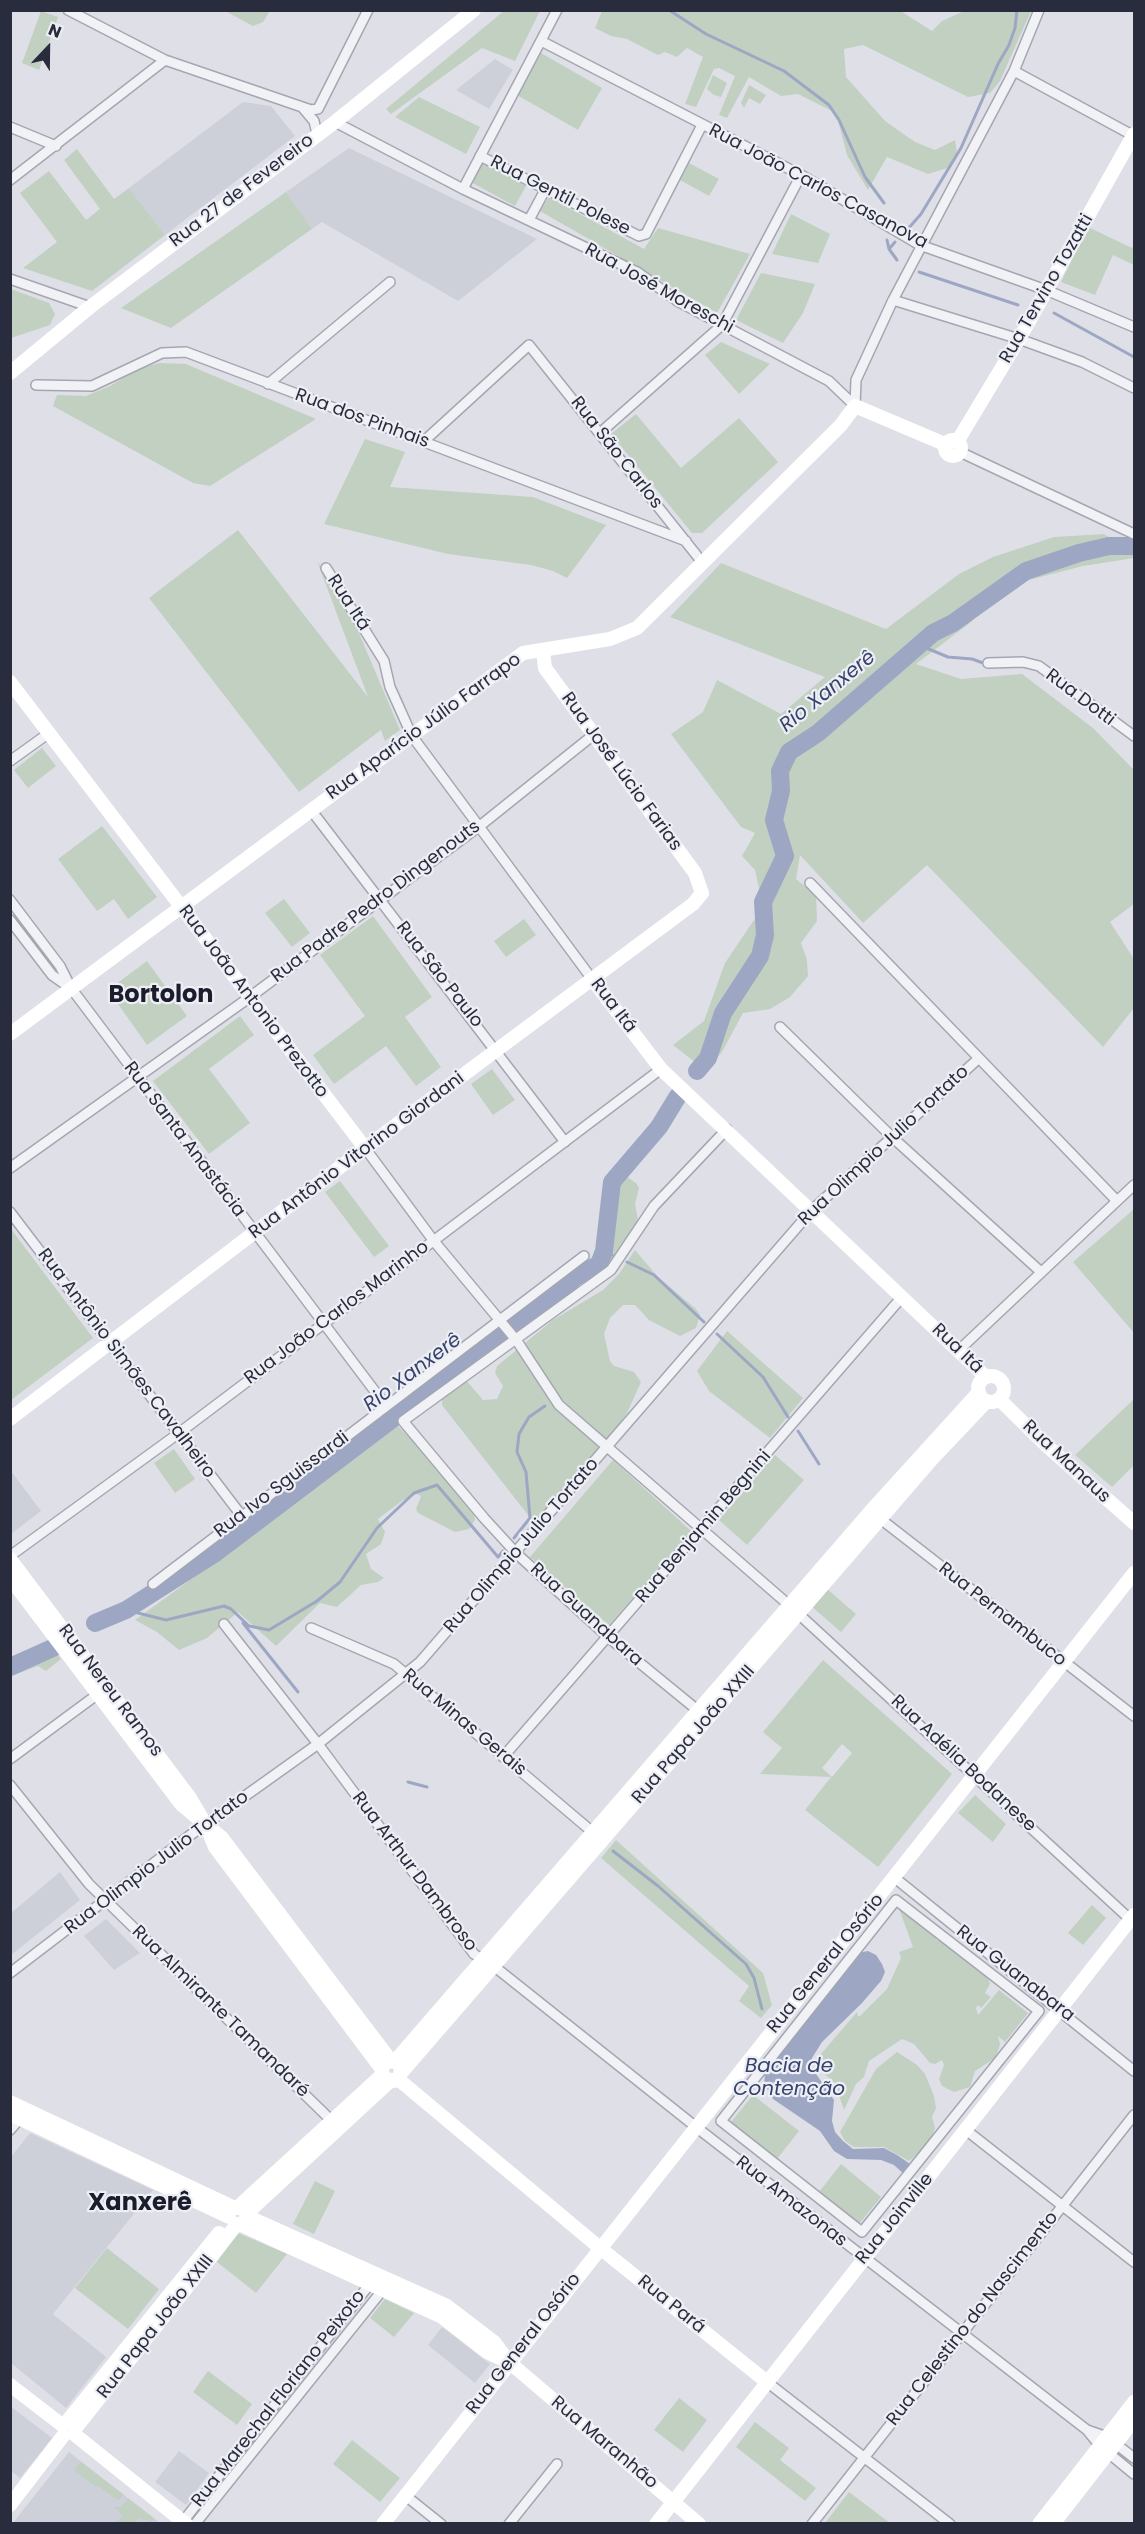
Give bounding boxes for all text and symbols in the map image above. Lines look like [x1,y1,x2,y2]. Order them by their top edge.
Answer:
north arrow [18,18,78,78]
text: N [45,18,65,44]
street label: Rua João Carlos Casanova [705,120,931,254]
street label: Rua 27 de Fevereiro [166,130,318,252]
street label: Rua Gentil Polese [486,151,634,241]
street label: Rua Tervino Tozatti [996,211,1098,367]
street label: Rua José Moreschi [581,239,737,339]
street label: Rua dos Pinhais [292,385,432,453]
street label: Rua São Carlos [565,393,667,513]
street label: Rua Itá [322,571,374,635]
water label: Rio Xanxerê [775,646,881,738]
street label: Rua Aparício Júlio Farrapo [322,649,526,805]
street label: Rua Dotti [1041,665,1119,731]
street label: Rua José Lúcio Farias [556,688,686,856]
street label: Rua Padre Pedro Dingenouts [267,816,485,988]
street label: Rua João Antonio Prezotto [173,901,333,1103]
street label: Rua São Paulo [391,918,487,1032]
street label: Rua Itá [586,975,640,1037]
district label: Bortolon [109,982,213,1010]
street label: Rua Santa Anastácia [119,1058,249,1222]
street label: Rua Olimpio Julio Tortato [794,1061,974,1231]
street label: Rua Antônio Vitorino Giordani [245,1068,469,1244]
street label: Rua João Carlos Marinho [241,1237,433,1389]
street label: Rua Antônio Simões Cavalheiro [33,1245,219,1483]
street label: Rua Itá [927,1319,987,1379]
water label: Rio Xanxerê [359,1328,467,1418]
street label: Rua Manaus [1018,1416,1114,1508]
street label: Rua Ivo Sguissardi [210,1427,354,1543]
street label: Rua Benjamin Begnini [632,1446,776,1608]
street label: Rua Olimpio Julio Tortato [440,1454,604,1638]
street label: Rua Pernambuco [934,1558,1070,1672]
street label: Rua Guanabara [525,1559,647,1671]
street label: Rua Nereu Ramos [53,1621,167,1761]
street label: Rua Papa João XXIII [628,1661,760,1809]
street label: Rua Minas Gerais [398,1665,530,1781]
street label: Rua Adélia Bodanese [886,1691,1040,1837]
street label: Rua Olimpio Julio Tortato [61,1787,253,1939]
street label: Rua Arthur Dambroso [347,1788,481,1956]
street label: Rua General Osório [763,1890,889,2038]
street label: Rua Almirante Tamandaré [127,1921,313,2103]
street label: Rua Guanabara [952,1921,1078,2027]
water label: Bacia de Contenção [733,2055,845,2102]
street label: Rua Amazonas [731,2152,851,2252]
street label: Rua Joinville [852,2169,938,2269]
district label: Xanxerê [88,2190,192,2218]
street label: Rua Celestino do Nascimento [883,2208,1063,2430]
street label: Rua Papa João XXIII [93,2251,219,2403]
street label: Rua General Osório [462,2269,586,2419]
street label: Rua Pará [633,2271,709,2339]
street label: Rua Marechal Floriano Peixoto [188,2286,370,2512]
street label: Rua Maranhão [546,2392,662,2494]

